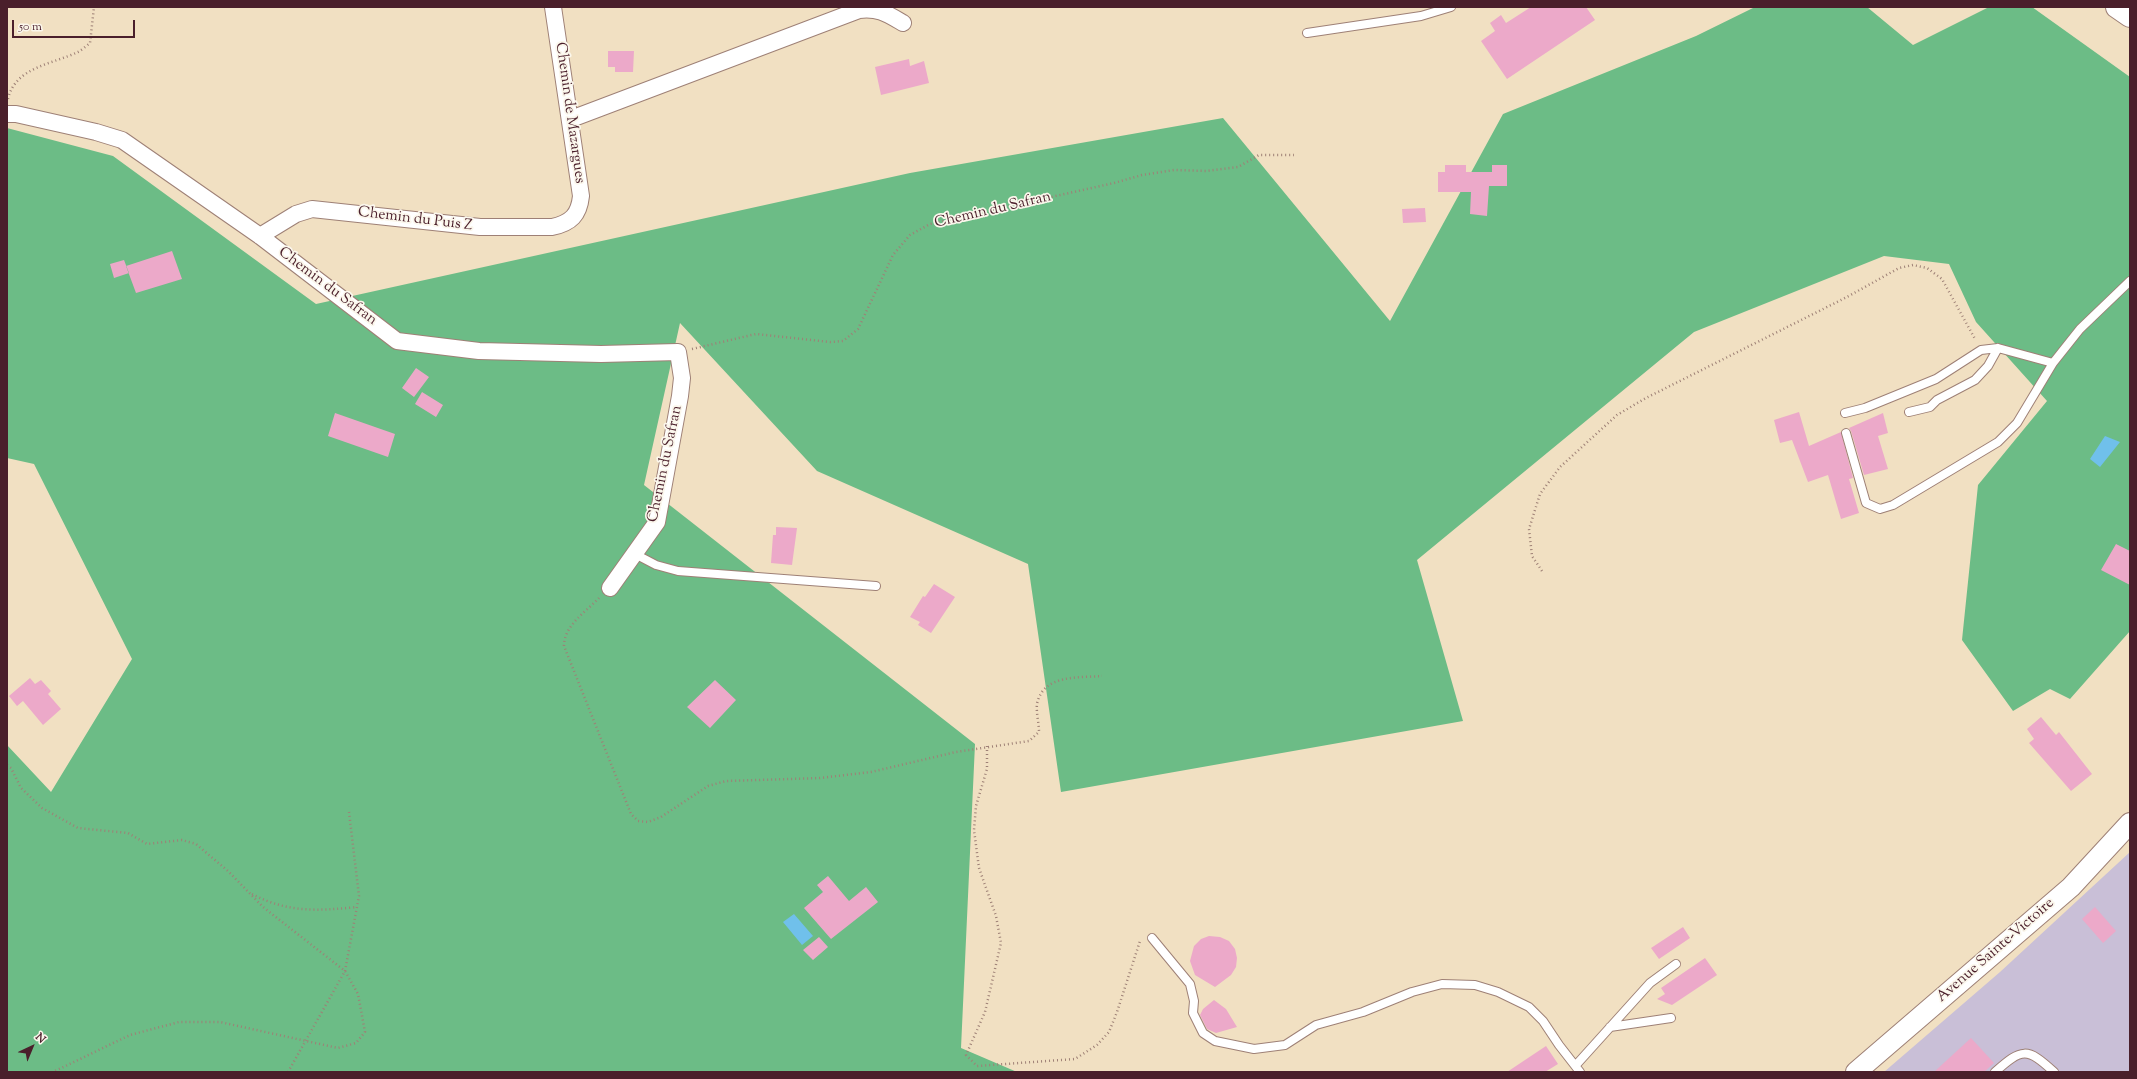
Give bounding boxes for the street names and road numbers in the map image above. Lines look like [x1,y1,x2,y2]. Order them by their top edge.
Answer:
street label: Chemin de Mazargues [550,41,588,185]
street label: Chemin du Safran [933,189,1053,233]
street label: Chemin du Puis Z [357,204,473,236]
street label: Chemin du Safran [274,244,380,330]
street label: Chemin du Safran [645,404,687,524]
street label: Avenue Sainte-Victoire [1934,895,2058,1007]

